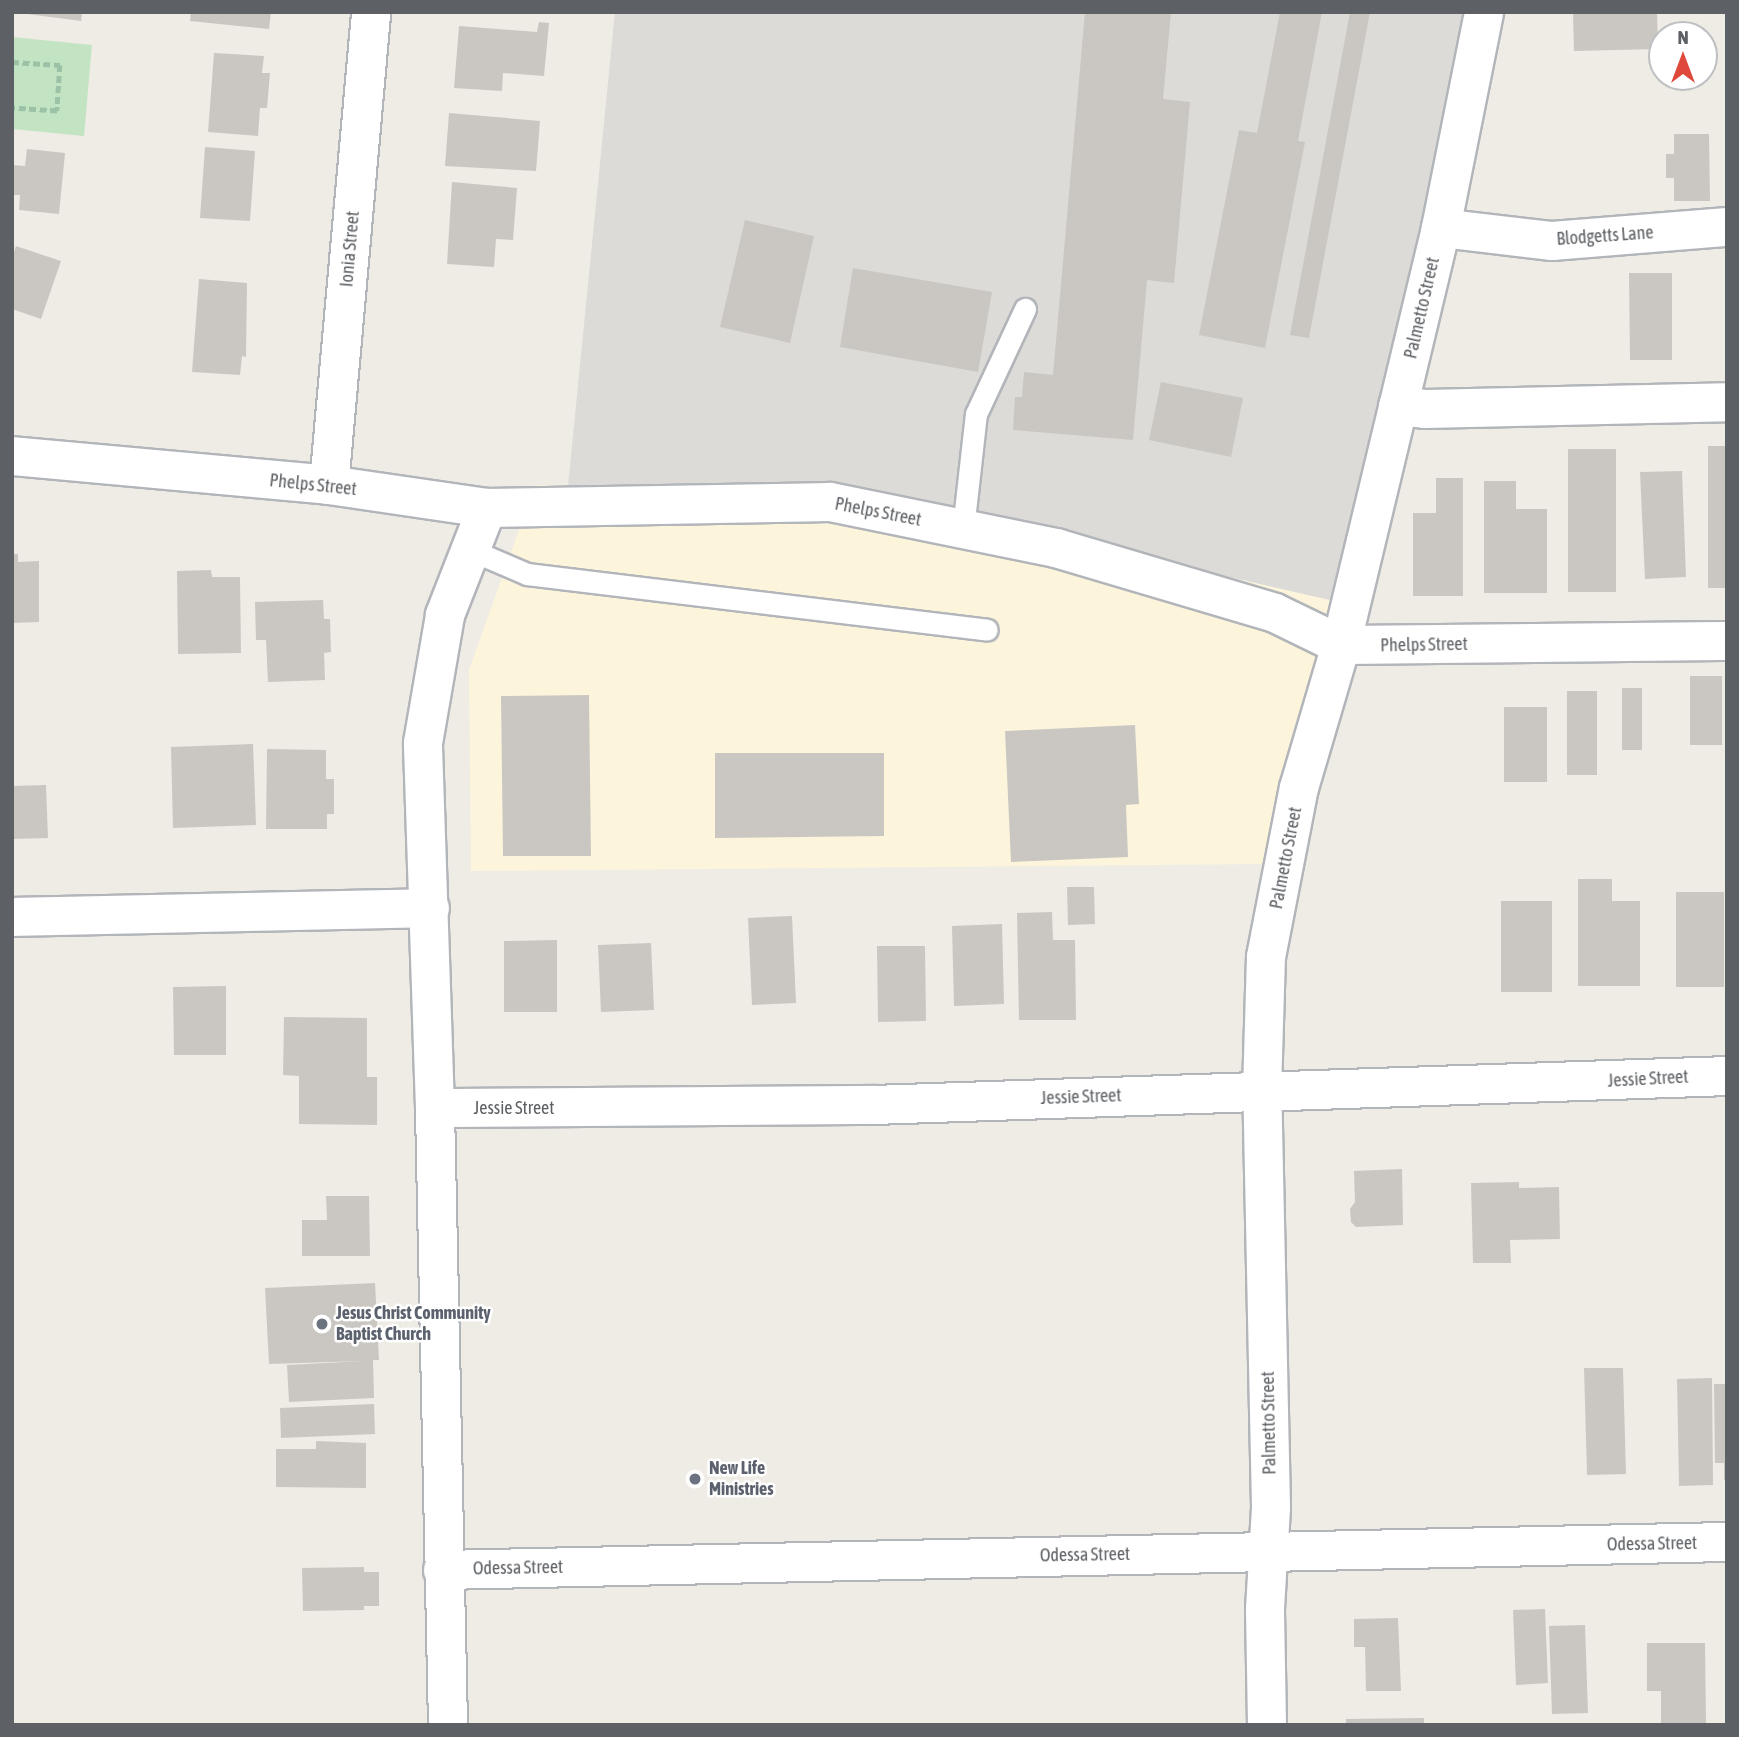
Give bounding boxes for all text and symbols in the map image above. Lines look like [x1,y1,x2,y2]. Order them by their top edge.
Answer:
north arrow [1648,21,1718,91]
text: N [1677,26,1689,48]
street label: Ionia Street [336,210,364,288]
street label: Blodgetts Lane [1556,222,1654,250]
street label: Palmetto Street [1400,255,1444,361]
street label: Phelps Street [268,470,358,500]
street label: Phelps Street [833,493,923,531]
street label: Phelps Street [1380,633,1468,657]
street label: Palmetto Street [1266,805,1306,911]
street label: Jessie Street [1607,1066,1689,1092]
street label: Jessie Street [1040,1085,1122,1109]
street label: Jessie Street [474,1097,554,1119]
place label: Jesus Christ Community Baptist Church [336,1303,491,1346]
marker: Jesus Christ Community Baptist Church [314,1316,330,1332]
street label: Palmetto Street [1257,1371,1281,1475]
place label: New Life Ministries [709,1458,774,1500]
marker: New Life Ministries [687,1471,703,1487]
street label: Odessa Street [1607,1532,1697,1556]
street label: Odessa Street [1040,1543,1130,1567]
street label: Odessa Street [473,1556,563,1580]

